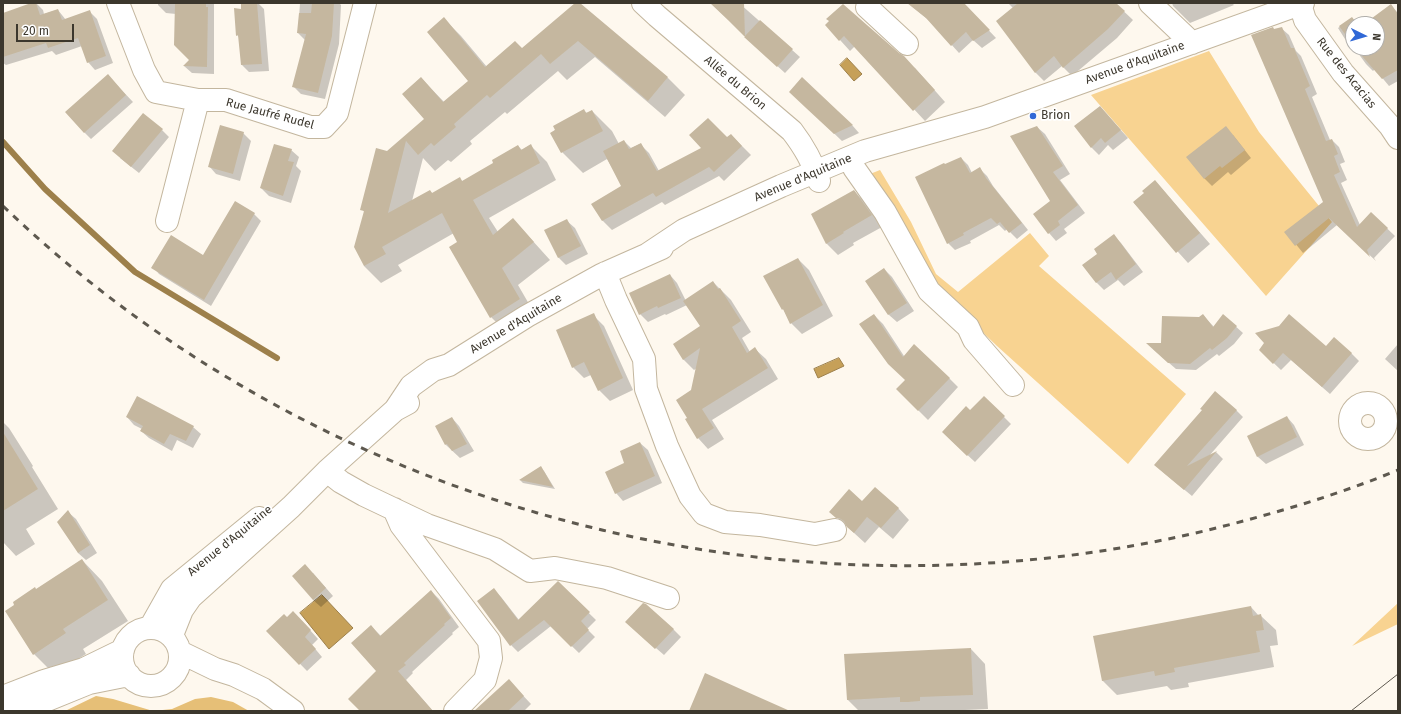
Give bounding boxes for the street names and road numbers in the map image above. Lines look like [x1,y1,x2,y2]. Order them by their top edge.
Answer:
street label: Rue des Acacias [1313,35,1379,111]
street label: Avenue d'Aquitaine [1083,38,1187,88]
street label: Allée du Brion [701,53,769,113]
street label: Rue Jaufré Rudel [224,95,316,133]
street label: Avenue d'Aquitaine [752,151,854,205]
street label: Avenue d'Aquitaine [467,291,565,357]
street label: Avenue d'Aquitaine [185,502,275,580]

